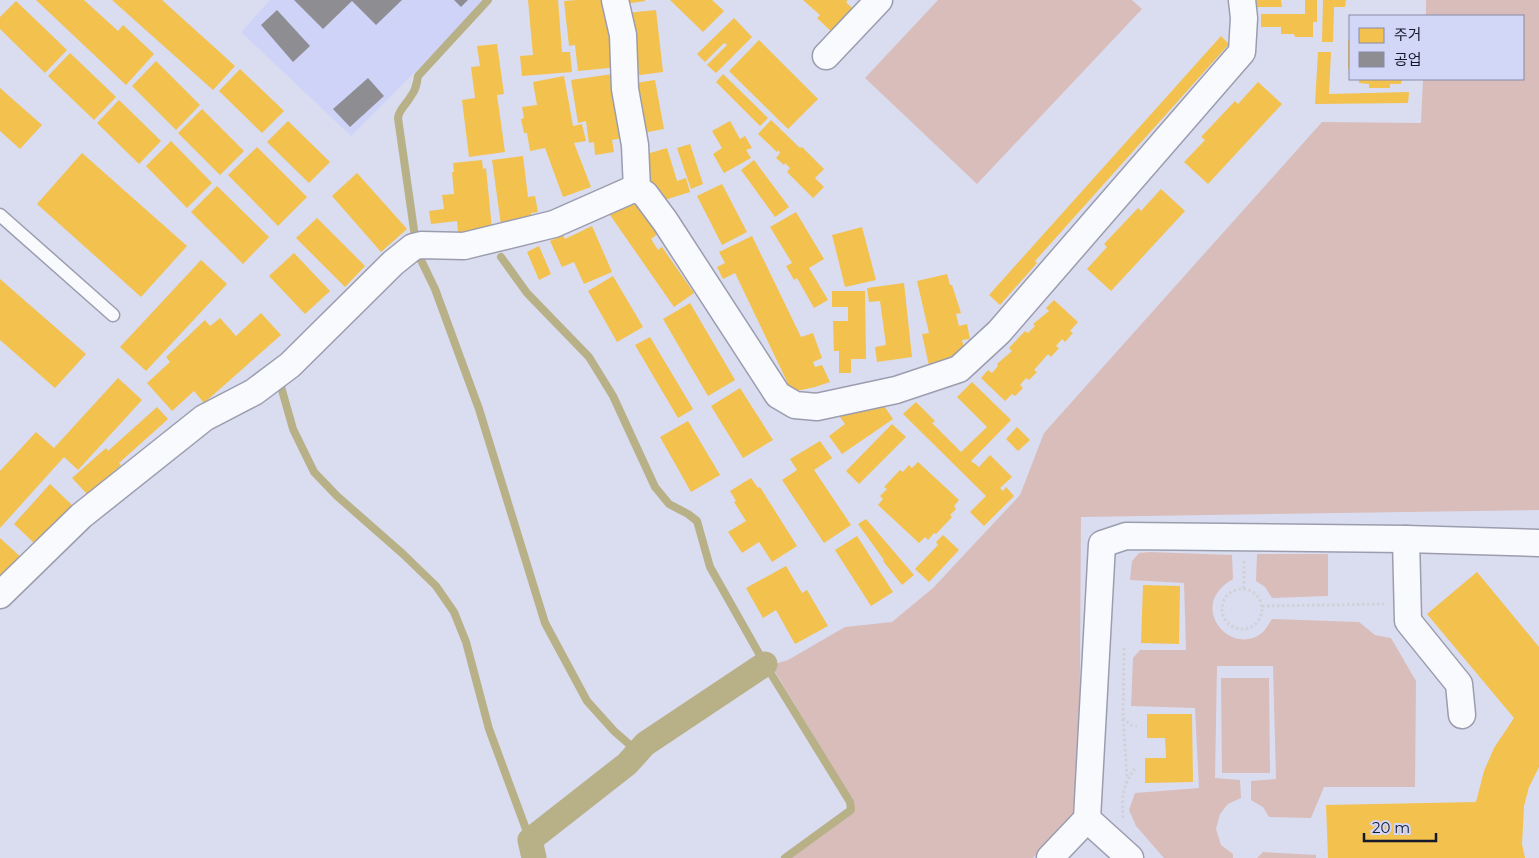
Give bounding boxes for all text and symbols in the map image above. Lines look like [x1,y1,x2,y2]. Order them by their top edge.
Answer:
legend [1349,15,1524,80]
text: 주거 [1394,25,1422,44]
text: 공업 [1394,50,1422,69]
scale bar [1364,810,1436,842]
text: 20 m [1372,818,1410,837]

